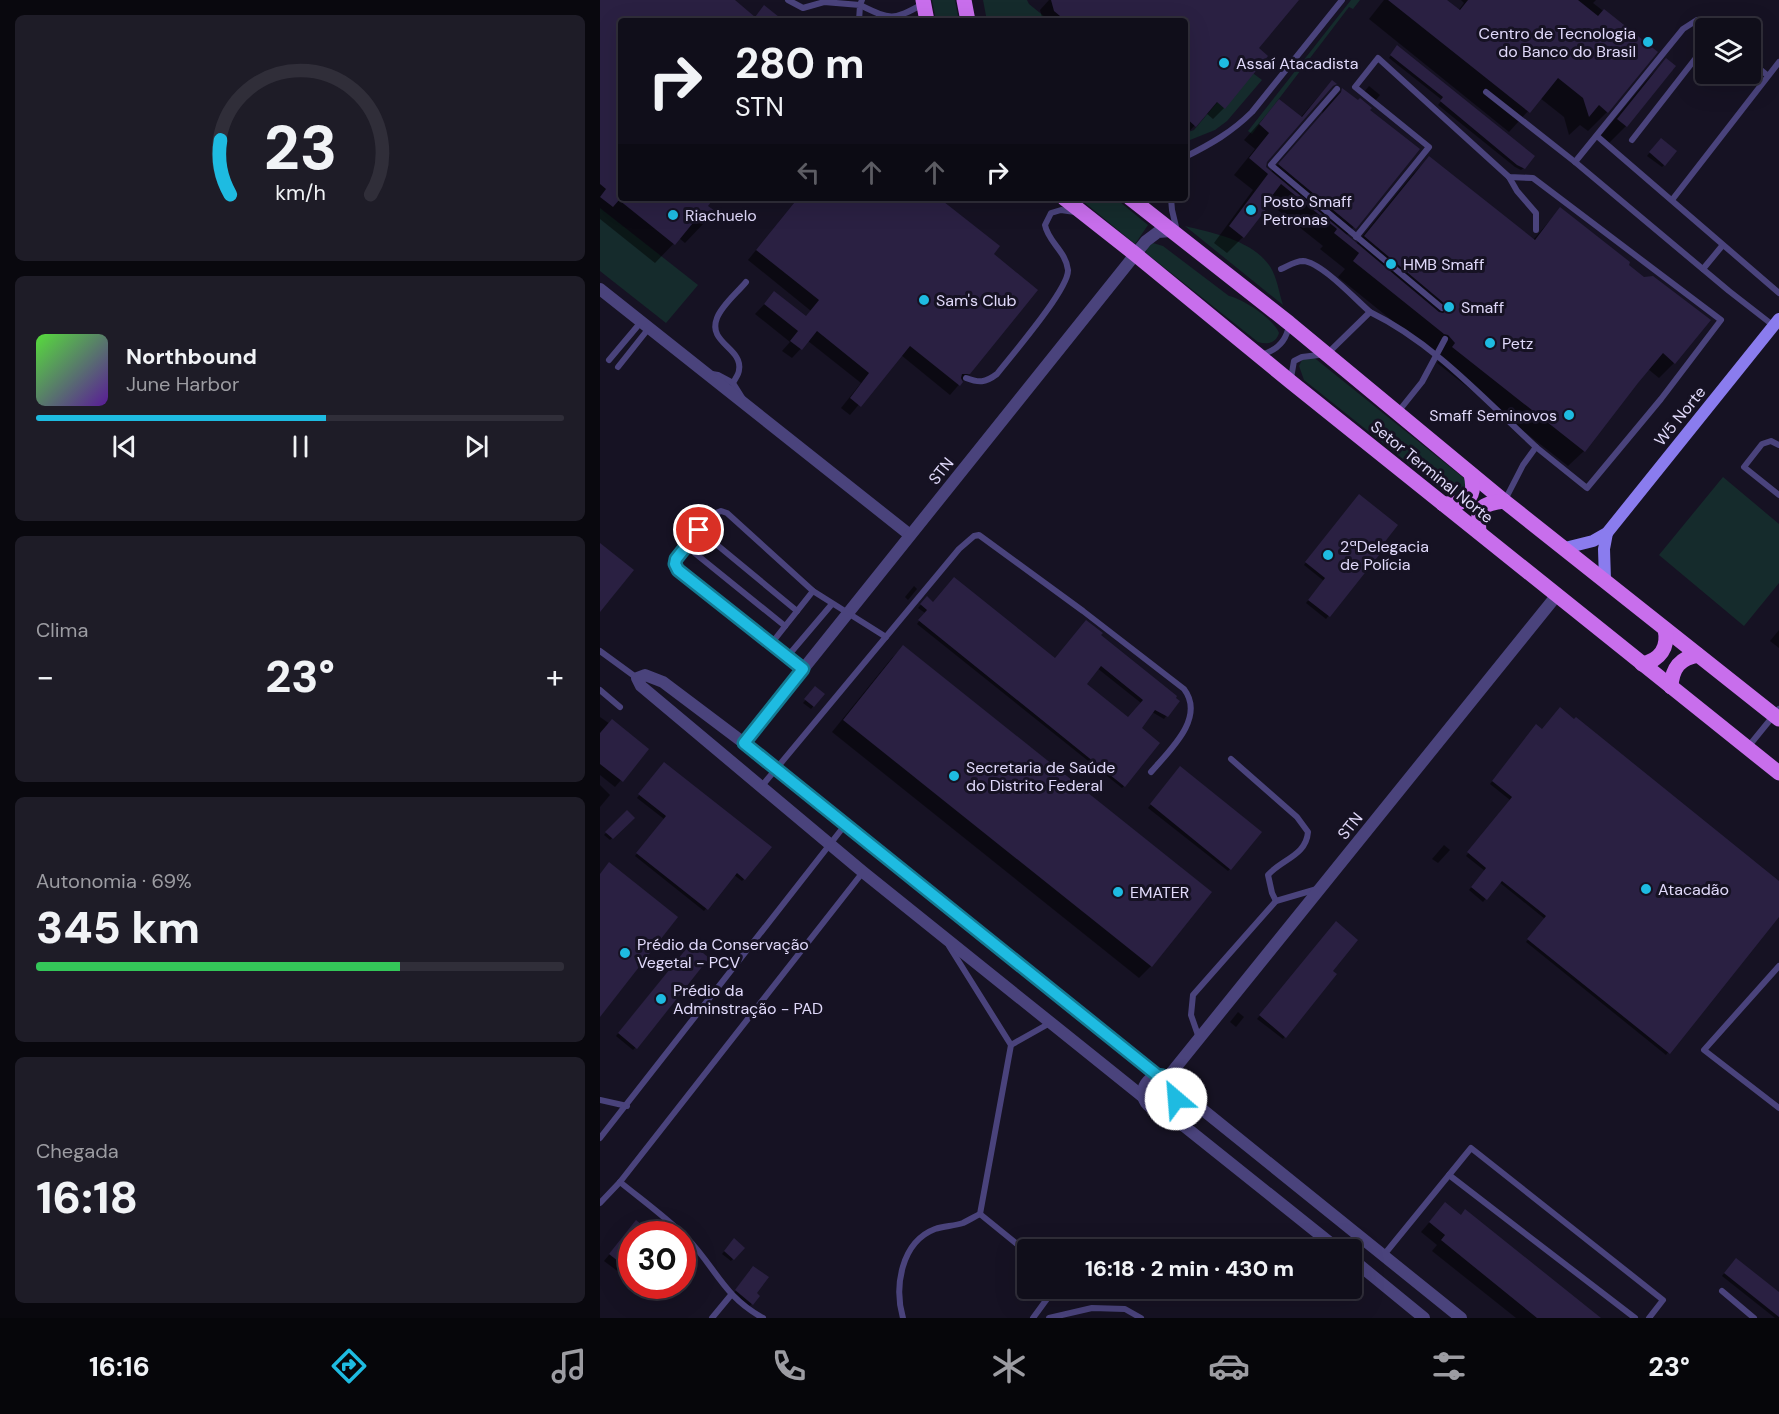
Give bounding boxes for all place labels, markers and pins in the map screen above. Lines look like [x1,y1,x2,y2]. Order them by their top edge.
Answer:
place label: Centro de Tecnologia do Banco do Brasil [1479,23,1636,62]
marker: Centro de Tecnologia do Banco do Brasil [1641,35,1655,49]
place label: Assaí Atacadista [1236,53,1359,74]
marker: Assaí Atacadista [1217,56,1231,70]
place label: Posto Smaff Petronas [1263,191,1352,230]
marker: Posto Smaff Petronas [1244,203,1258,217]
place label: Riachuelo [685,205,757,226]
marker: Riachuelo [666,208,680,222]
place label: HMB Smaff [1403,254,1484,275]
marker: HMB Smaff [1384,257,1398,271]
place label: Sam's Club [936,290,1017,311]
marker: Sam's Club [917,293,931,307]
place label: Smaff [1461,297,1504,318]
marker: Smaff [1442,300,1456,314]
place label: Petz [1502,333,1533,354]
marker: Petz [1483,336,1497,350]
place label: Smaff Seminovos [1429,405,1557,426]
marker: Smaff Seminovos [1562,408,1576,422]
pin [673,504,724,555]
place label: 2ªDelegacia de Polícia [1340,536,1429,575]
marker: 2ªDelegacia de Polícia [1321,548,1335,562]
place label: Secretaria de Saúde do Distrito Federal [966,757,1115,796]
marker: Secretaria de Saúde do Distrito Federal [947,769,961,783]
place label: Atacadão [1658,879,1729,900]
place label: EMATER [1130,882,1189,903]
marker: Atacadão [1639,882,1653,896]
marker: EMATER [1111,885,1125,899]
place label: Prédio da Conservação Vegetal - PCV [637,934,809,973]
marker: Prédio da Conservação Vegetal - PCV [618,946,632,960]
place label: Prédio da Adminstração - PAD [673,980,823,1019]
marker: Prédio da Adminstração - PAD [654,992,668,1006]

